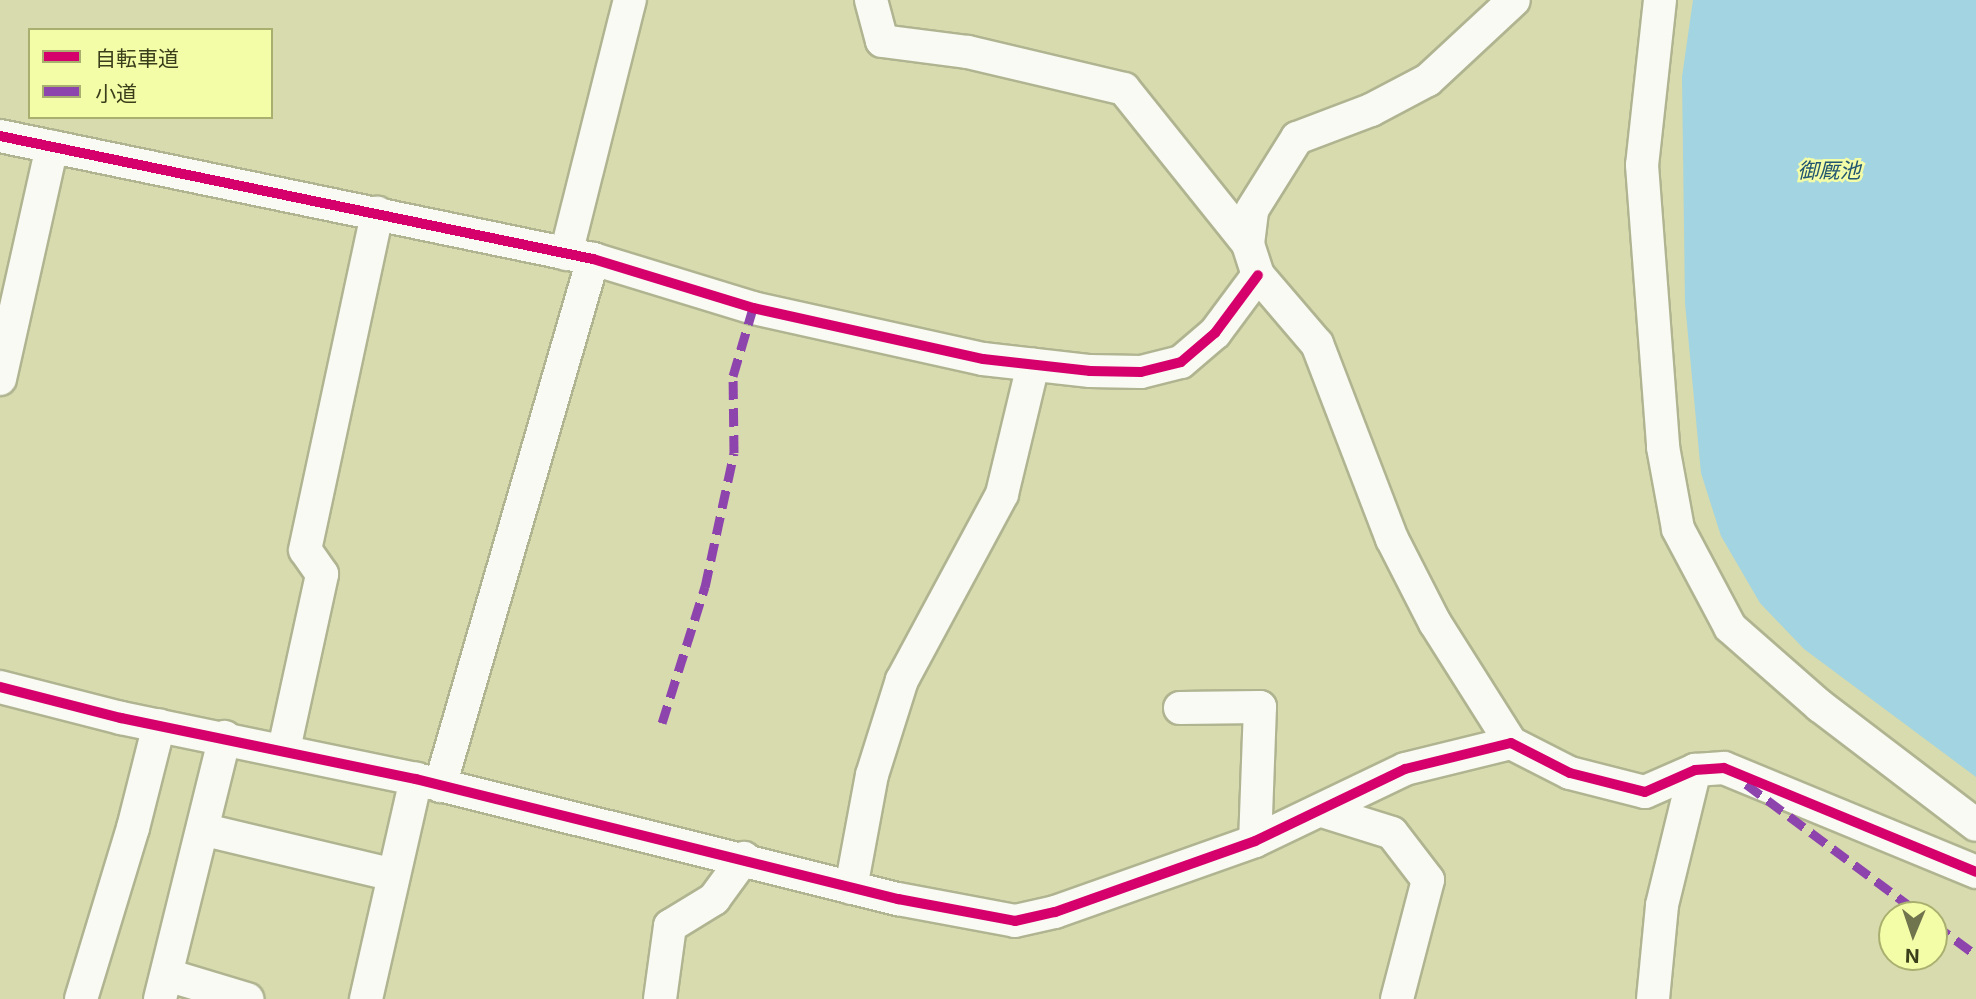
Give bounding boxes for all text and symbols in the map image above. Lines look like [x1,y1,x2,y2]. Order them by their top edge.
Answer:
legend [28,28,273,119]
text: 自転車道 [95,46,179,71]
text: 小道 [95,81,137,106]
water label: 御厩池 [1798,158,1860,184]
north arrow [1878,901,1948,971]
text: N [1905,944,1920,967]

